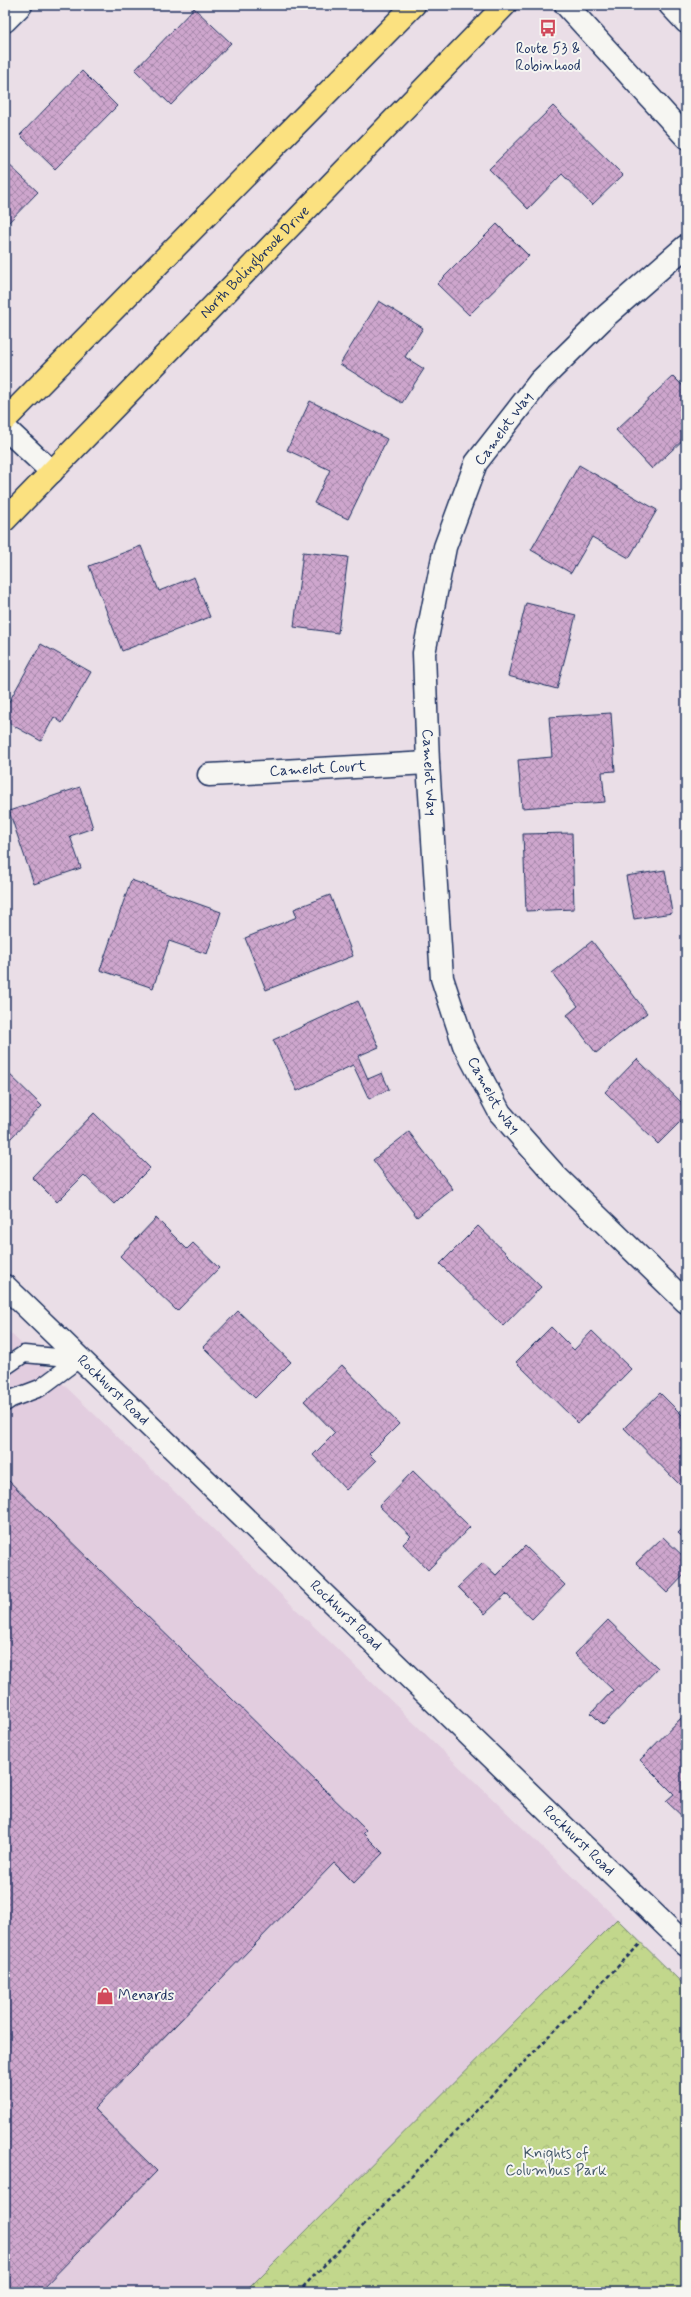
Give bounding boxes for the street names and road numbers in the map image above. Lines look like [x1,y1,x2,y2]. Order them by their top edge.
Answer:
street label: North Bolingbrook Drive [196,201,315,323]
street label: Camelot Way [470,388,538,470]
street label: Camelot Way [417,728,441,817]
street label: Camelot Court [269,756,367,782]
street label: Camelot Way [462,1053,524,1138]
street label: Rockhurst Road [72,1351,153,1430]
street label: Rockhurst Road [305,1576,386,1655]
street label: Rockhurst Road [538,1801,619,1881]

